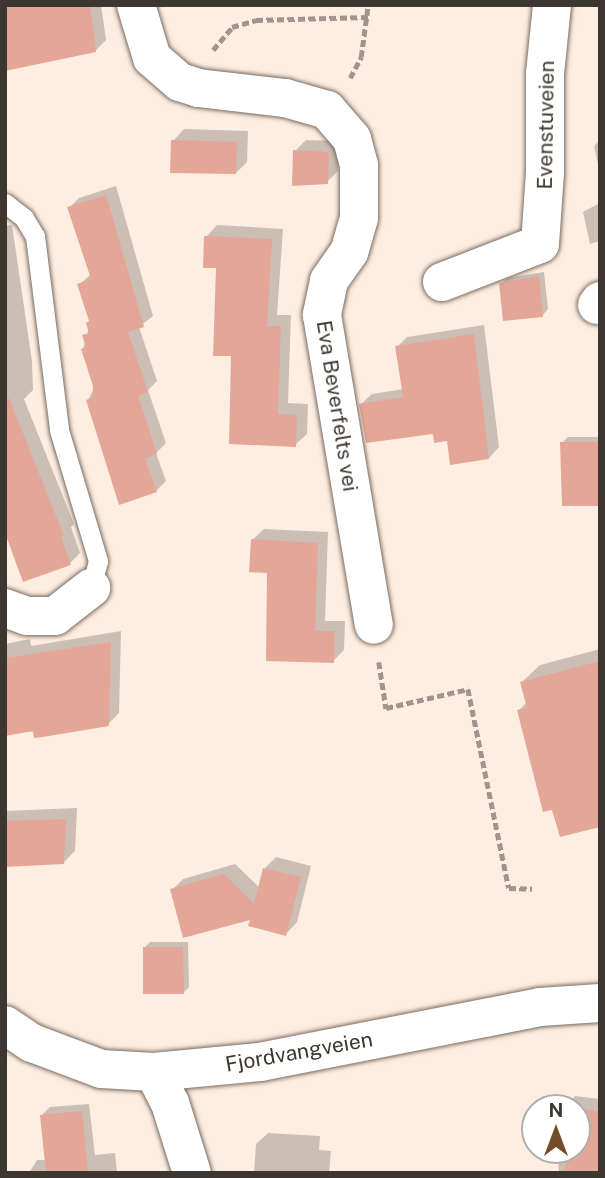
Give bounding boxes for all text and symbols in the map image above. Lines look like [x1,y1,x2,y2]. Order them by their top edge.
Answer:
street label: Evenstuveien [532,60,560,190]
street label: Eva Beverfelts vei [311,318,363,494]
street label: Fjordvangveien [223,1027,375,1077]
north arrow [521,1094,591,1164]
text: N [549,1099,563,1121]

